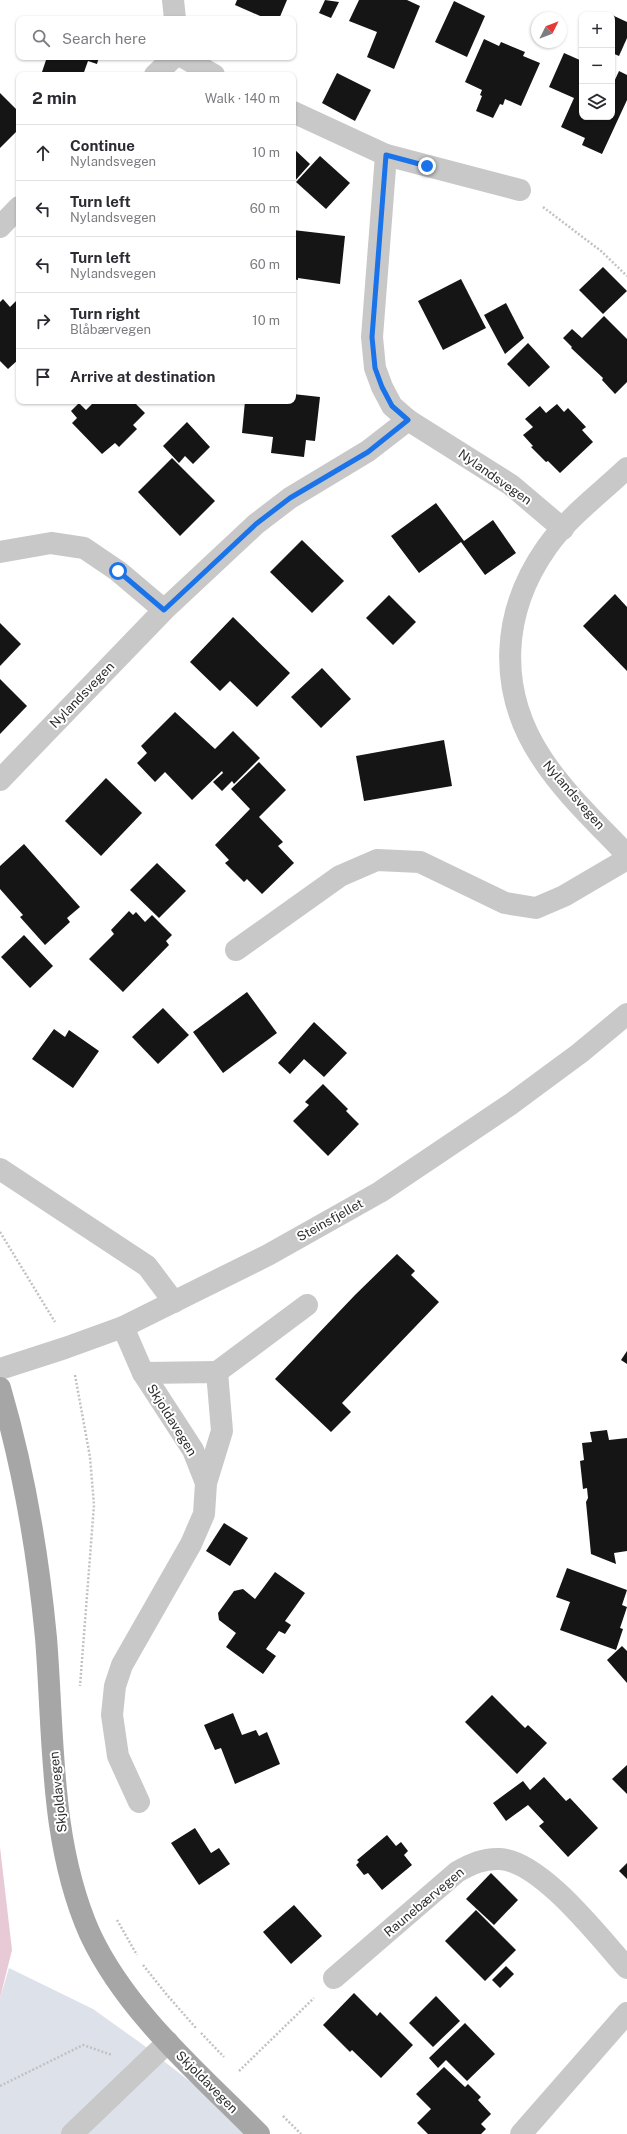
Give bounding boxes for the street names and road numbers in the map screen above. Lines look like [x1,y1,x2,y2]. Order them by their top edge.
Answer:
street label: Nylandsvegen [455,446,535,508]
street label: Nylandsvegen [47,659,117,731]
street label: Nylandsvegen [540,758,608,832]
street label: Steinsfjellet [294,1196,366,1244]
street label: Skjoldavegen [144,1381,200,1459]
street label: Skjoldavegen [46,1751,70,1833]
street label: Raunebærvegen [381,1864,467,1940]
street label: Skjoldavegen [173,2048,241,2116]

